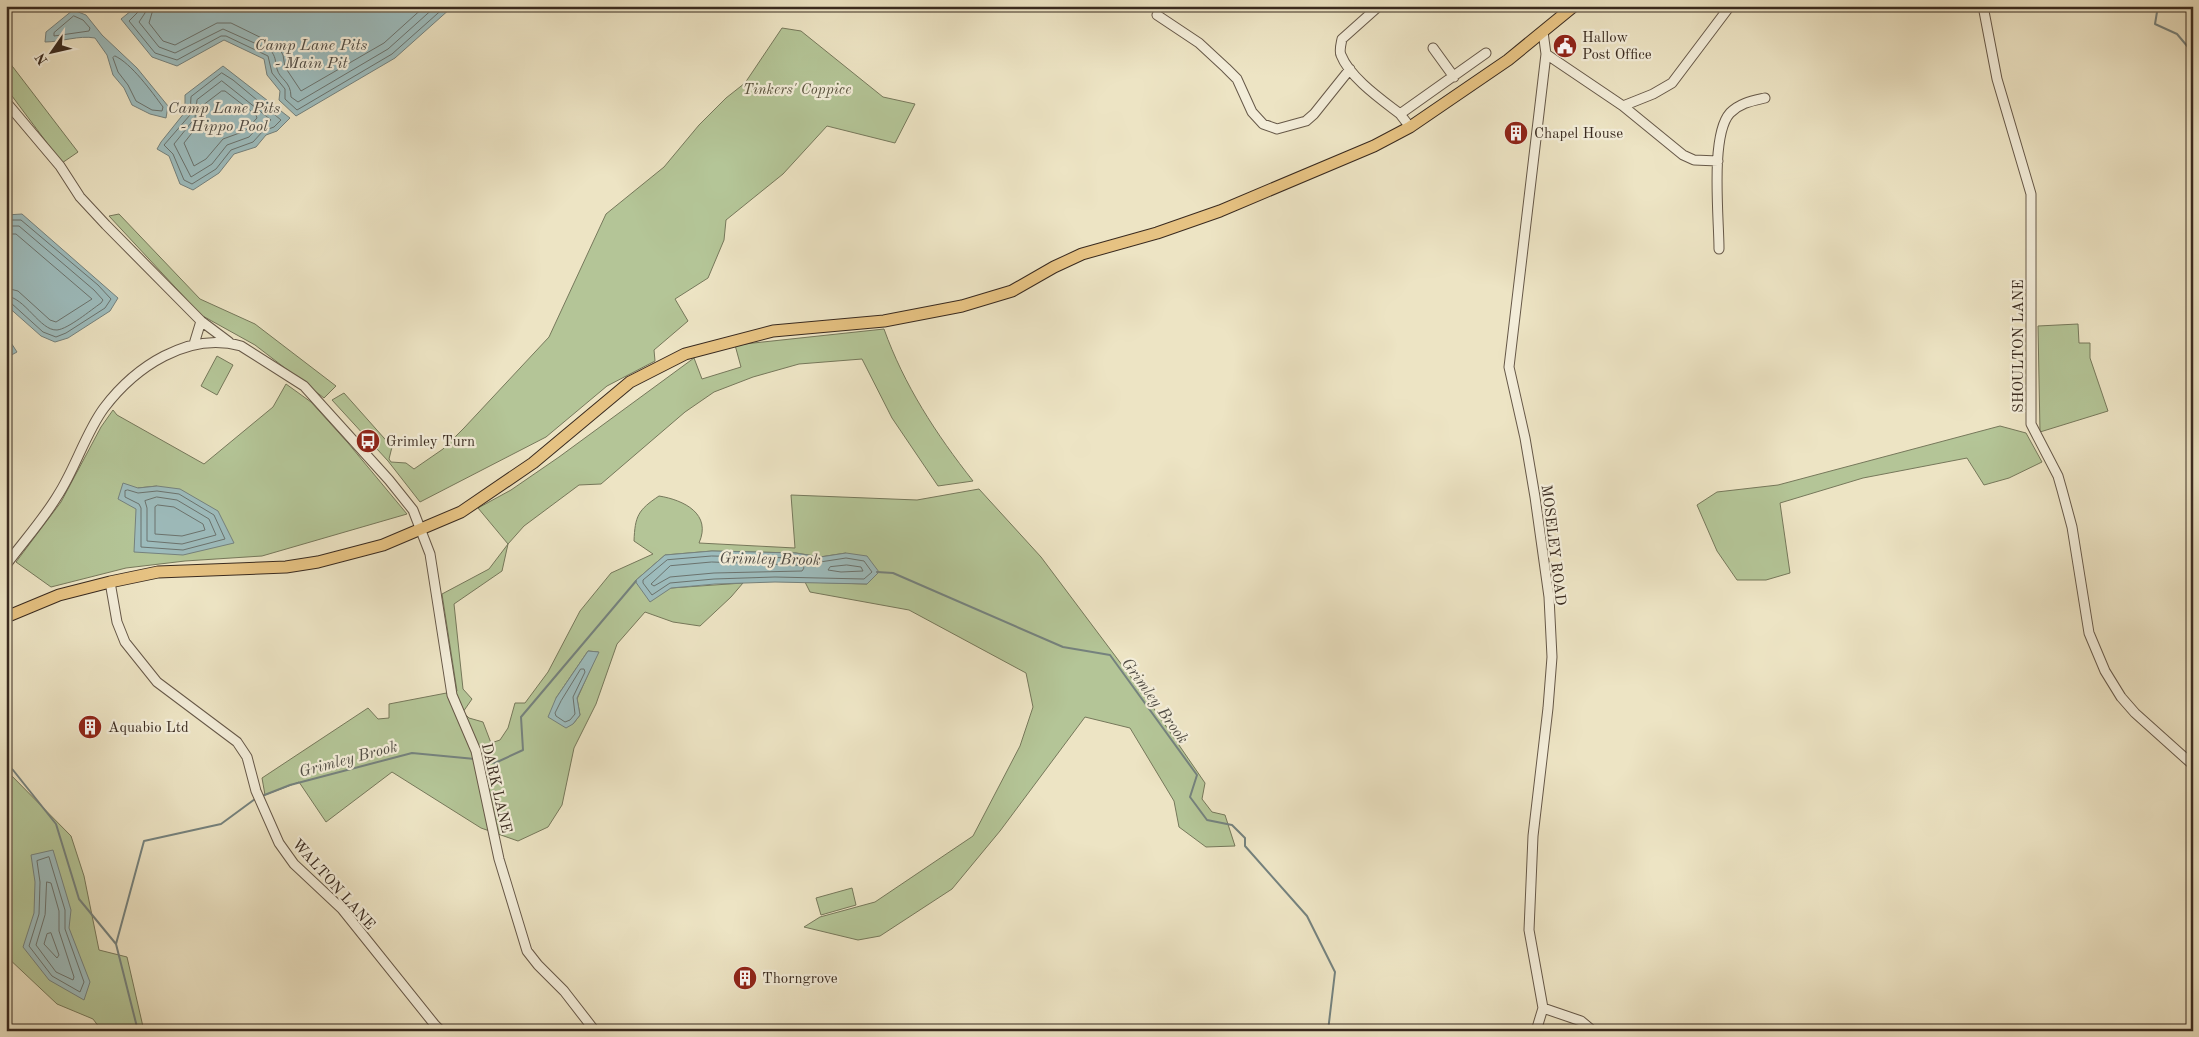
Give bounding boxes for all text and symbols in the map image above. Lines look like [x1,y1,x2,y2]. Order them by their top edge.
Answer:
north arrow [28,28,78,78]
place label: Hallow Post Office [1582,31,1652,63]
public building icon: Hallow Post Office [1552,33,1578,59]
water label: Camp Lane Pits - Main Pit [255,38,368,72]
text: N [33,50,51,67]
park label: Tinkers' Coppice [743,83,851,98]
water label: Camp Lane Pits - Hippo Pool [168,101,281,135]
building icon: Chapel House [1503,120,1529,146]
place label: Chapel House [1534,127,1623,142]
street label: SHOULTON LANE [2012,279,2027,413]
bus stop icon: Grimley Turn [355,428,381,454]
place label: Grimley Turn [386,435,475,450]
street label: MOSELEY ROAD [1538,484,1567,607]
water label: Grimley Brook [719,551,821,569]
water label: Grimley Brook [1118,655,1191,747]
building icon: Aquabio Ltd [77,714,103,740]
place label: Aquabio Ltd [108,721,189,736]
water label: Grimley Brook [297,739,400,781]
street label: DARK LANE [478,742,513,835]
street label: WALTON LANE [289,837,377,933]
building icon: Thorngrove [732,965,758,991]
place label: Thorngrove [762,972,838,987]

